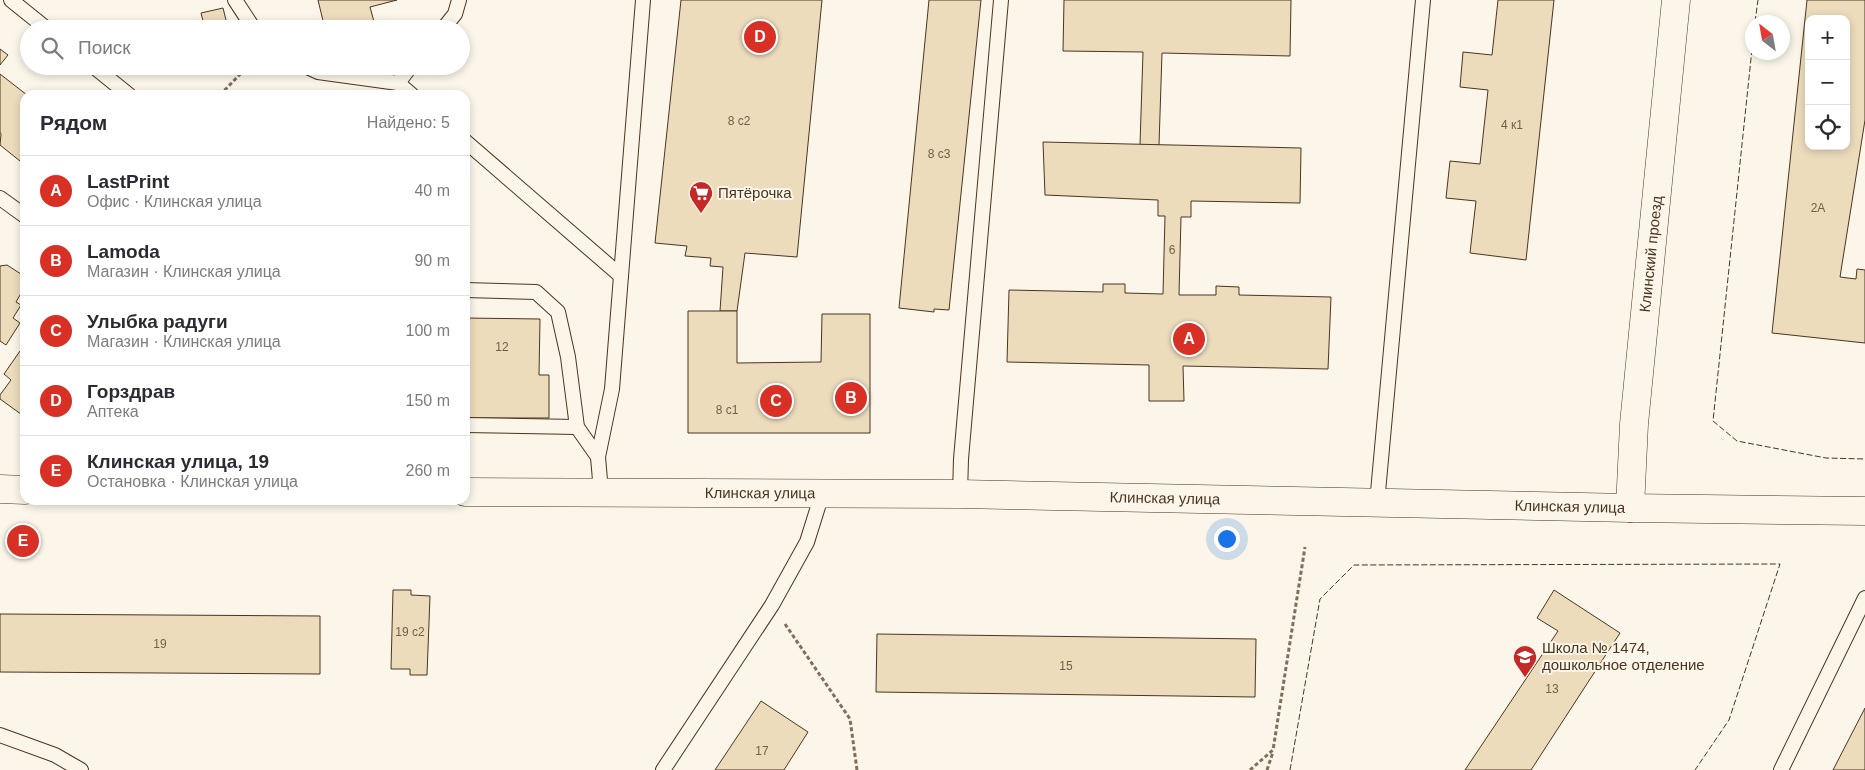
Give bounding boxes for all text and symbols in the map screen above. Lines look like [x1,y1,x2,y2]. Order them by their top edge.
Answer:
north arrow [1745,15,1790,60]
map controls [1805,15,1850,150]
button: + [1805,15,1850,60]
pin: D [744,18,776,56]
search box [20,20,470,75]
icon: search [38,34,66,62]
text: Поиск [78,37,131,58]
button: − [1805,60,1850,105]
button: locate [1805,105,1850,150]
text: Рядом [40,111,107,134]
text: Найдено: 5 [367,114,450,131]
house number: 8 с2 [728,114,751,128]
house number: 4 к1 [1501,118,1523,132]
house number: 8 с3 [928,147,951,161]
text: LastPrint [87,171,169,192]
supermarket icon: Пятёрочка [688,180,714,214]
text: A [50,182,62,199]
text: 40 m [414,182,450,199]
place label: Пятёрочка [718,184,792,201]
text: Офис · Клинская улица [87,193,262,210]
street label: Клинский проезд [1636,195,1665,313]
house number: 2А [1811,201,1825,215]
text: Lamoda [87,241,160,262]
house number: 6 [1169,243,1176,257]
text: B [50,252,62,269]
text: 90 m [414,252,450,269]
text: Магазин · Клинская улица [87,263,281,280]
text: Улыбка радуги [87,311,228,332]
pin: A [1173,320,1205,358]
text: C [50,322,62,339]
text: 100 m [406,322,450,339]
text: Магазин · Клинская улица [87,333,281,350]
house number: 12 [495,340,509,354]
pin: B [835,379,867,417]
text: Горздрав [87,381,175,402]
pin: C [760,382,792,420]
text: D [50,392,62,409]
text: 150 m [406,392,450,409]
text: Аптека [87,403,139,420]
house number: 8 с1 [716,403,739,417]
text: Клинская улица, 19 [87,451,269,472]
text: E [51,462,61,479]
text: 260 m [406,462,450,479]
text: Остановка · Клинская улица [87,473,298,490]
street label: Клинская улица [705,484,816,501]
street label: Клинская улица [1110,488,1221,507]
street label: Клинская улица [1514,497,1626,516]
pin: E [7,522,39,560]
your location [1214,526,1240,552]
house number: 19 с2 [395,625,425,639]
house number: 19 [153,637,167,651]
place label: Школа № 1474, дошкольное отделение [1542,639,1705,673]
school or university icon: Школа № 1474, дошкольное отделение [1512,644,1538,678]
house number: 15 [1059,659,1073,673]
house number: 13 [1545,682,1559,696]
house number: 17 [755,744,769,758]

